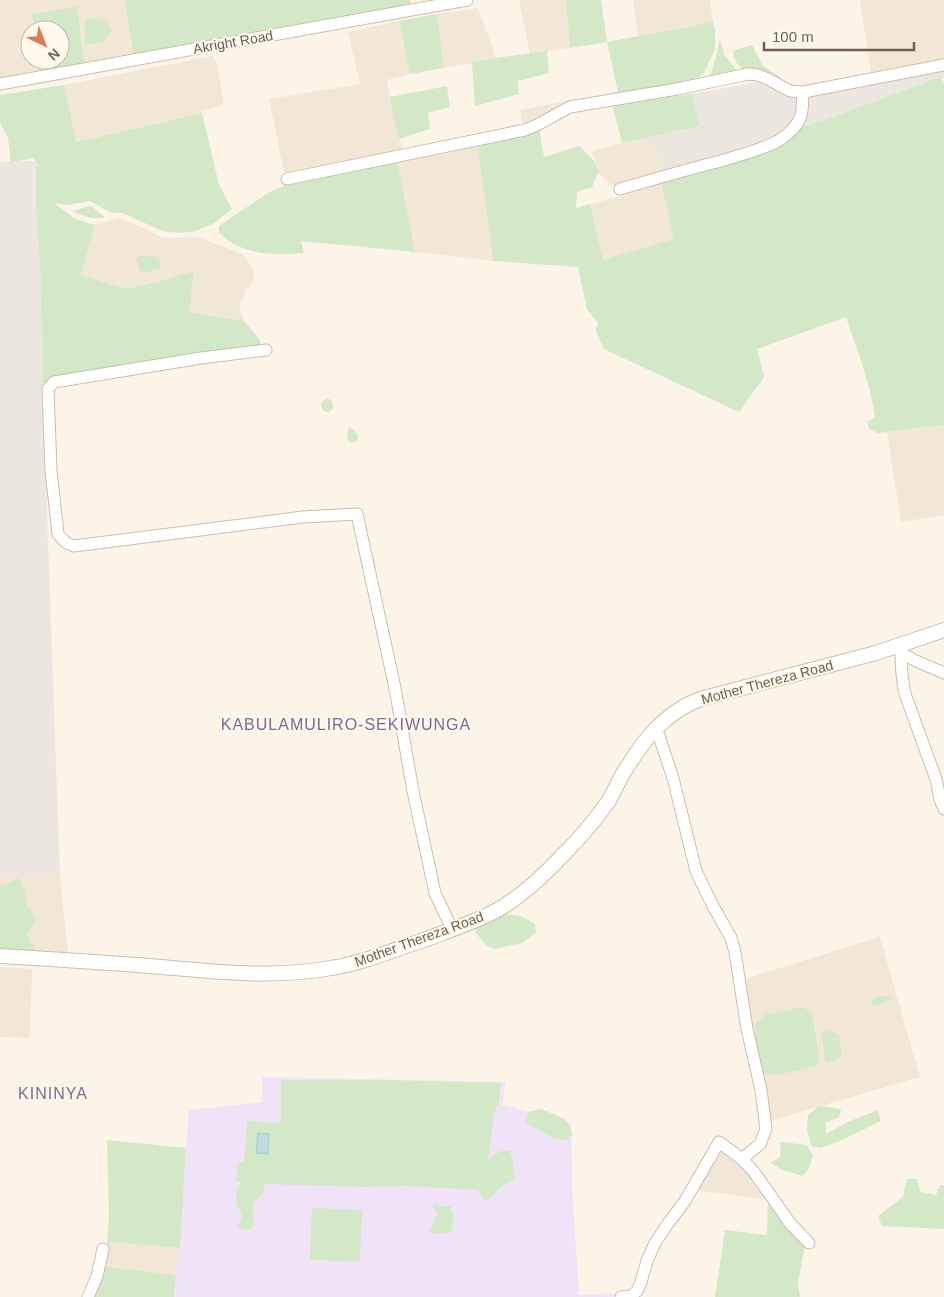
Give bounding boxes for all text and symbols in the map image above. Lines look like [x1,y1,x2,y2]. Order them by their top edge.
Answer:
north arrow [20,20,70,70]
scale bar [764,20,914,52]
street label: Akright Road [192,27,274,57]
text: 100 m [772,28,814,45]
text: N [45,45,63,64]
street label: Mother Thereza Road [699,657,835,707]
district label: KABULAMULIRO-SEKIWUNGA [221,716,471,733]
street label: Mother Thereza Road [352,908,486,970]
district label: KININYA [18,1085,88,1102]

